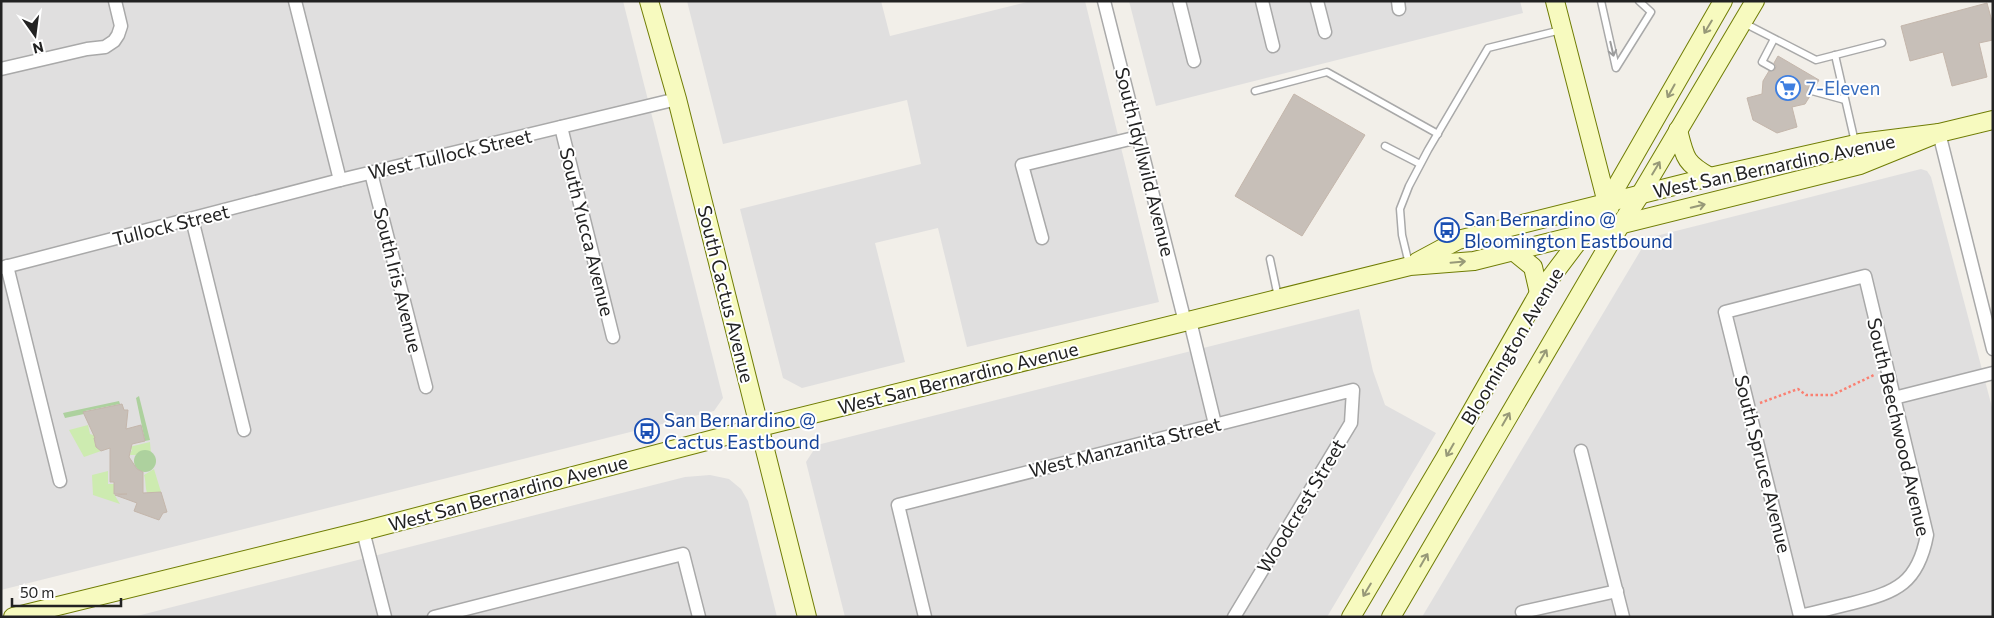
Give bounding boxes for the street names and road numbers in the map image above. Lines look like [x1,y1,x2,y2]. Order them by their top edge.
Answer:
street label: South Idyllwild Avenue [1111,65,1180,259]
street label: West Tullock Street [366,123,534,184]
street label: West San Bernardino Avenue [1651,129,1897,202]
street label: South Yucca Avenue [555,145,620,319]
street label: Tullock Street [110,199,232,250]
street label: South Cactus Avenue [693,203,760,385]
street label: South Iris Avenue [369,205,428,355]
street label: Bloomington Avenue [1456,263,1568,429]
street label: South Beechwood Avenue [1863,315,1936,538]
street label: West San Bernardino Avenue [835,337,1080,419]
street label: South Spruce Avenue [1730,373,1797,555]
street label: West Manzanita Street [1026,411,1224,482]
street label: Woodcrest Street [1252,434,1350,577]
street label: West San Bernardino Avenue [386,449,630,536]

